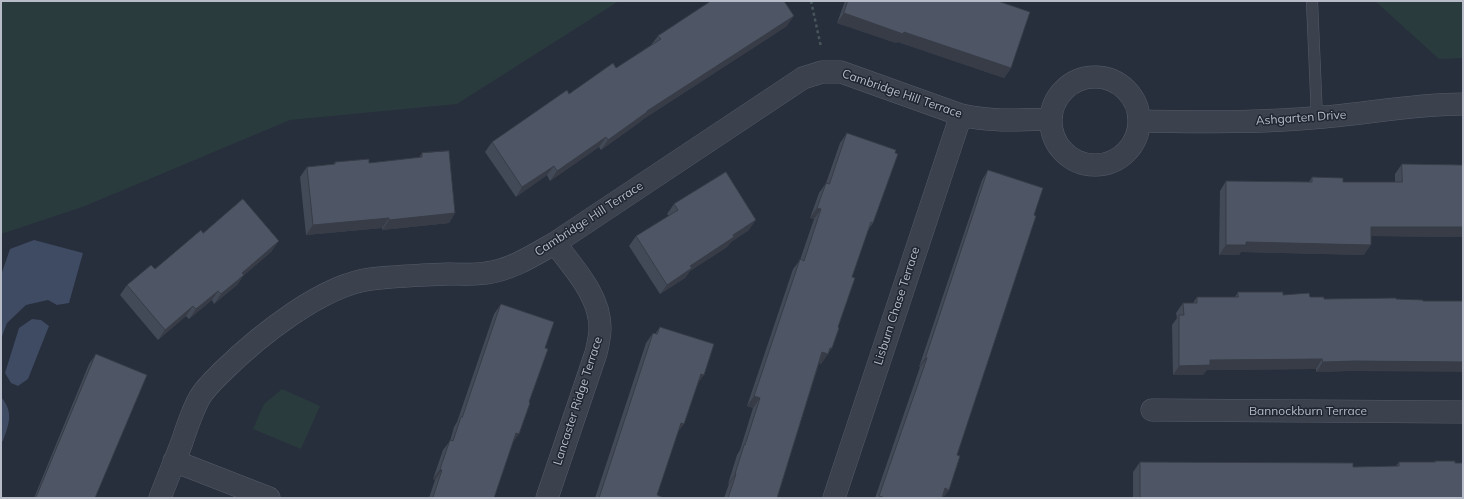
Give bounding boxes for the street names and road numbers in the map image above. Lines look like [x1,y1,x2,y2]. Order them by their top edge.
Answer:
street label: Cambridge Hill Terrace [840,67,964,121]
street label: Ashgarten Drive [1255,108,1347,128]
street label: Cambridge Hill Terrace [532,179,646,259]
street label: Lisburn Chase Terrace [871,245,923,367]
street label: Lancaster Ridge Terrace [550,335,606,467]
street label: Bannockburn Terrace [1249,404,1367,418]

